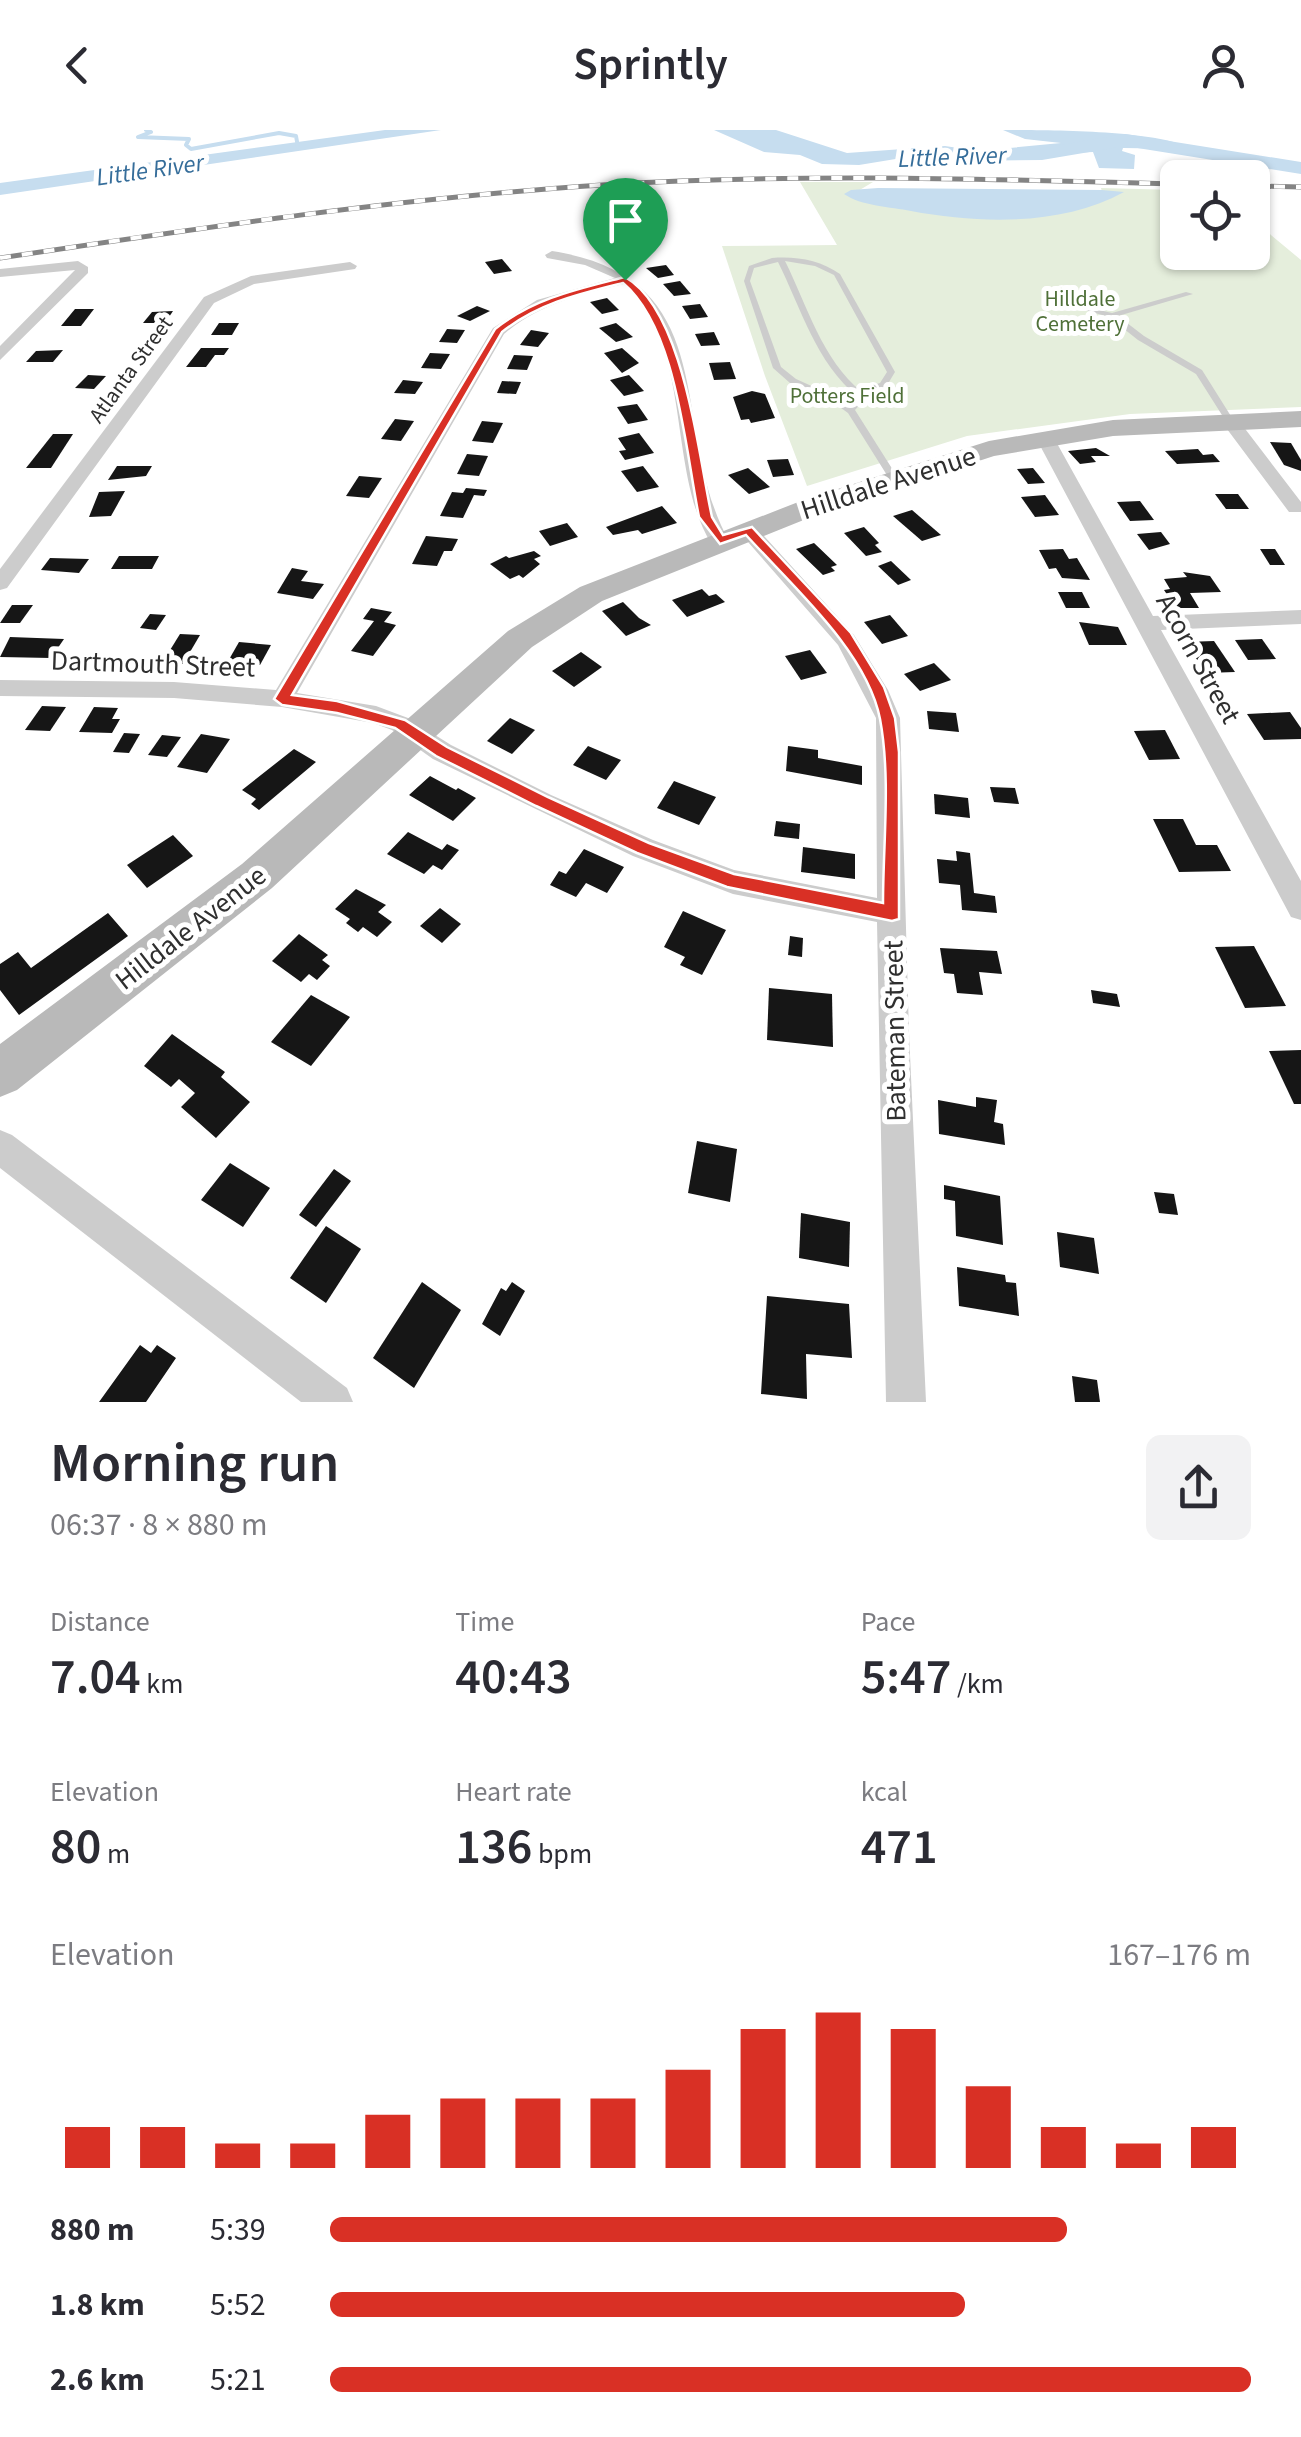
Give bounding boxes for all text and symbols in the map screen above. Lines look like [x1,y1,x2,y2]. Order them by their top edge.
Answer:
text: Sprintly [573,33,728,97]
icon: back [50,38,105,93]
icon: person [1196,38,1251,93]
water label: Little River [897,137,1008,177]
water label: Little River [94,144,208,195]
map controls [1160,160,1270,270]
button: locate [1160,160,1270,270]
pin [583,178,668,281]
icon: arrive [598,193,653,248]
park label: Hilldale Cemetery [1036,283,1125,340]
street label: Atlanta Street [81,309,181,430]
park label: Potters Field [790,380,904,412]
street label: Hilldale Avenue [796,436,981,530]
street label: Acorn Street [1146,586,1251,731]
street label: Dartmouth Street [50,640,256,688]
street label: Hilldale Avenue [107,856,275,1000]
street label: Bateman Street [873,939,917,1122]
text: Morning run [50,1425,339,1503]
button: share [1146,1435,1251,1540]
text: 06:37 · 8 × 880 m [50,1502,268,1548]
text: Distance [50,1602,150,1642]
text: Time [455,1602,514,1642]
text: Pace [861,1602,916,1642]
text: 7.04 [50,1642,141,1713]
text: 40:43 [455,1642,572,1713]
text: 5:47 [861,1642,951,1713]
text: km [141,1664,183,1704]
text: /km [951,1664,1004,1704]
text: Elevation [50,1772,159,1812]
text: Heart rate [455,1772,572,1812]
text: kcal [861,1772,908,1812]
text: 80 [50,1812,101,1883]
text: 136 [455,1812,532,1883]
text: 471 [861,1812,938,1883]
text: m [101,1834,130,1874]
text: bpm [532,1834,592,1874]
text: Elevation [50,1932,175,1978]
text: 167–176 m [1107,1932,1251,1978]
text: 880 m [50,2207,135,2253]
text: 5:39 [210,2207,266,2253]
text: 1.8 km [50,2282,145,2328]
text: 5:52 [210,2282,266,2328]
text: 2.6 km [50,2357,145,2403]
text: 5:21 [210,2357,266,2403]

